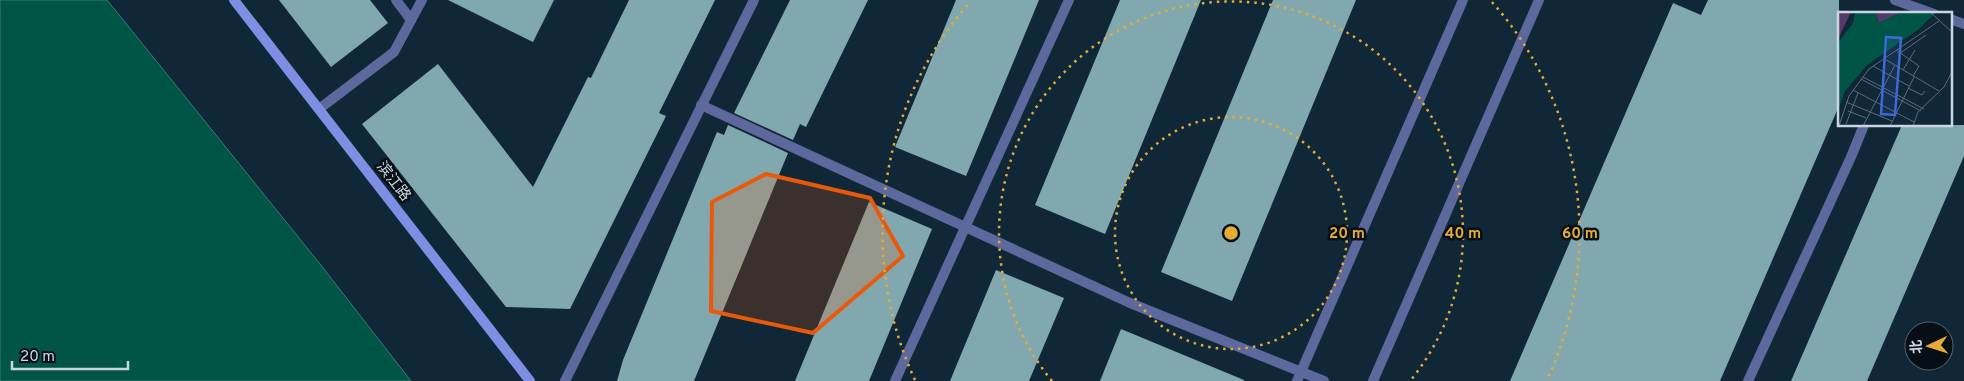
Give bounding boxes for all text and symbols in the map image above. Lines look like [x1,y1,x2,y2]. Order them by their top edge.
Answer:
inset map [1838,12,1952,126]
street label: 滨江路 [371,158,414,206]
centre of rings [1222,224,1240,242]
text: 20 m [1329,225,1365,244]
text: 40 m [1445,225,1481,244]
text: 60 m [1562,225,1598,244]
north arrow [1904,321,1954,371]
scale bar [12,338,129,370]
text: 北 [1909,339,1926,354]
text: 20 m [20,348,55,367]

